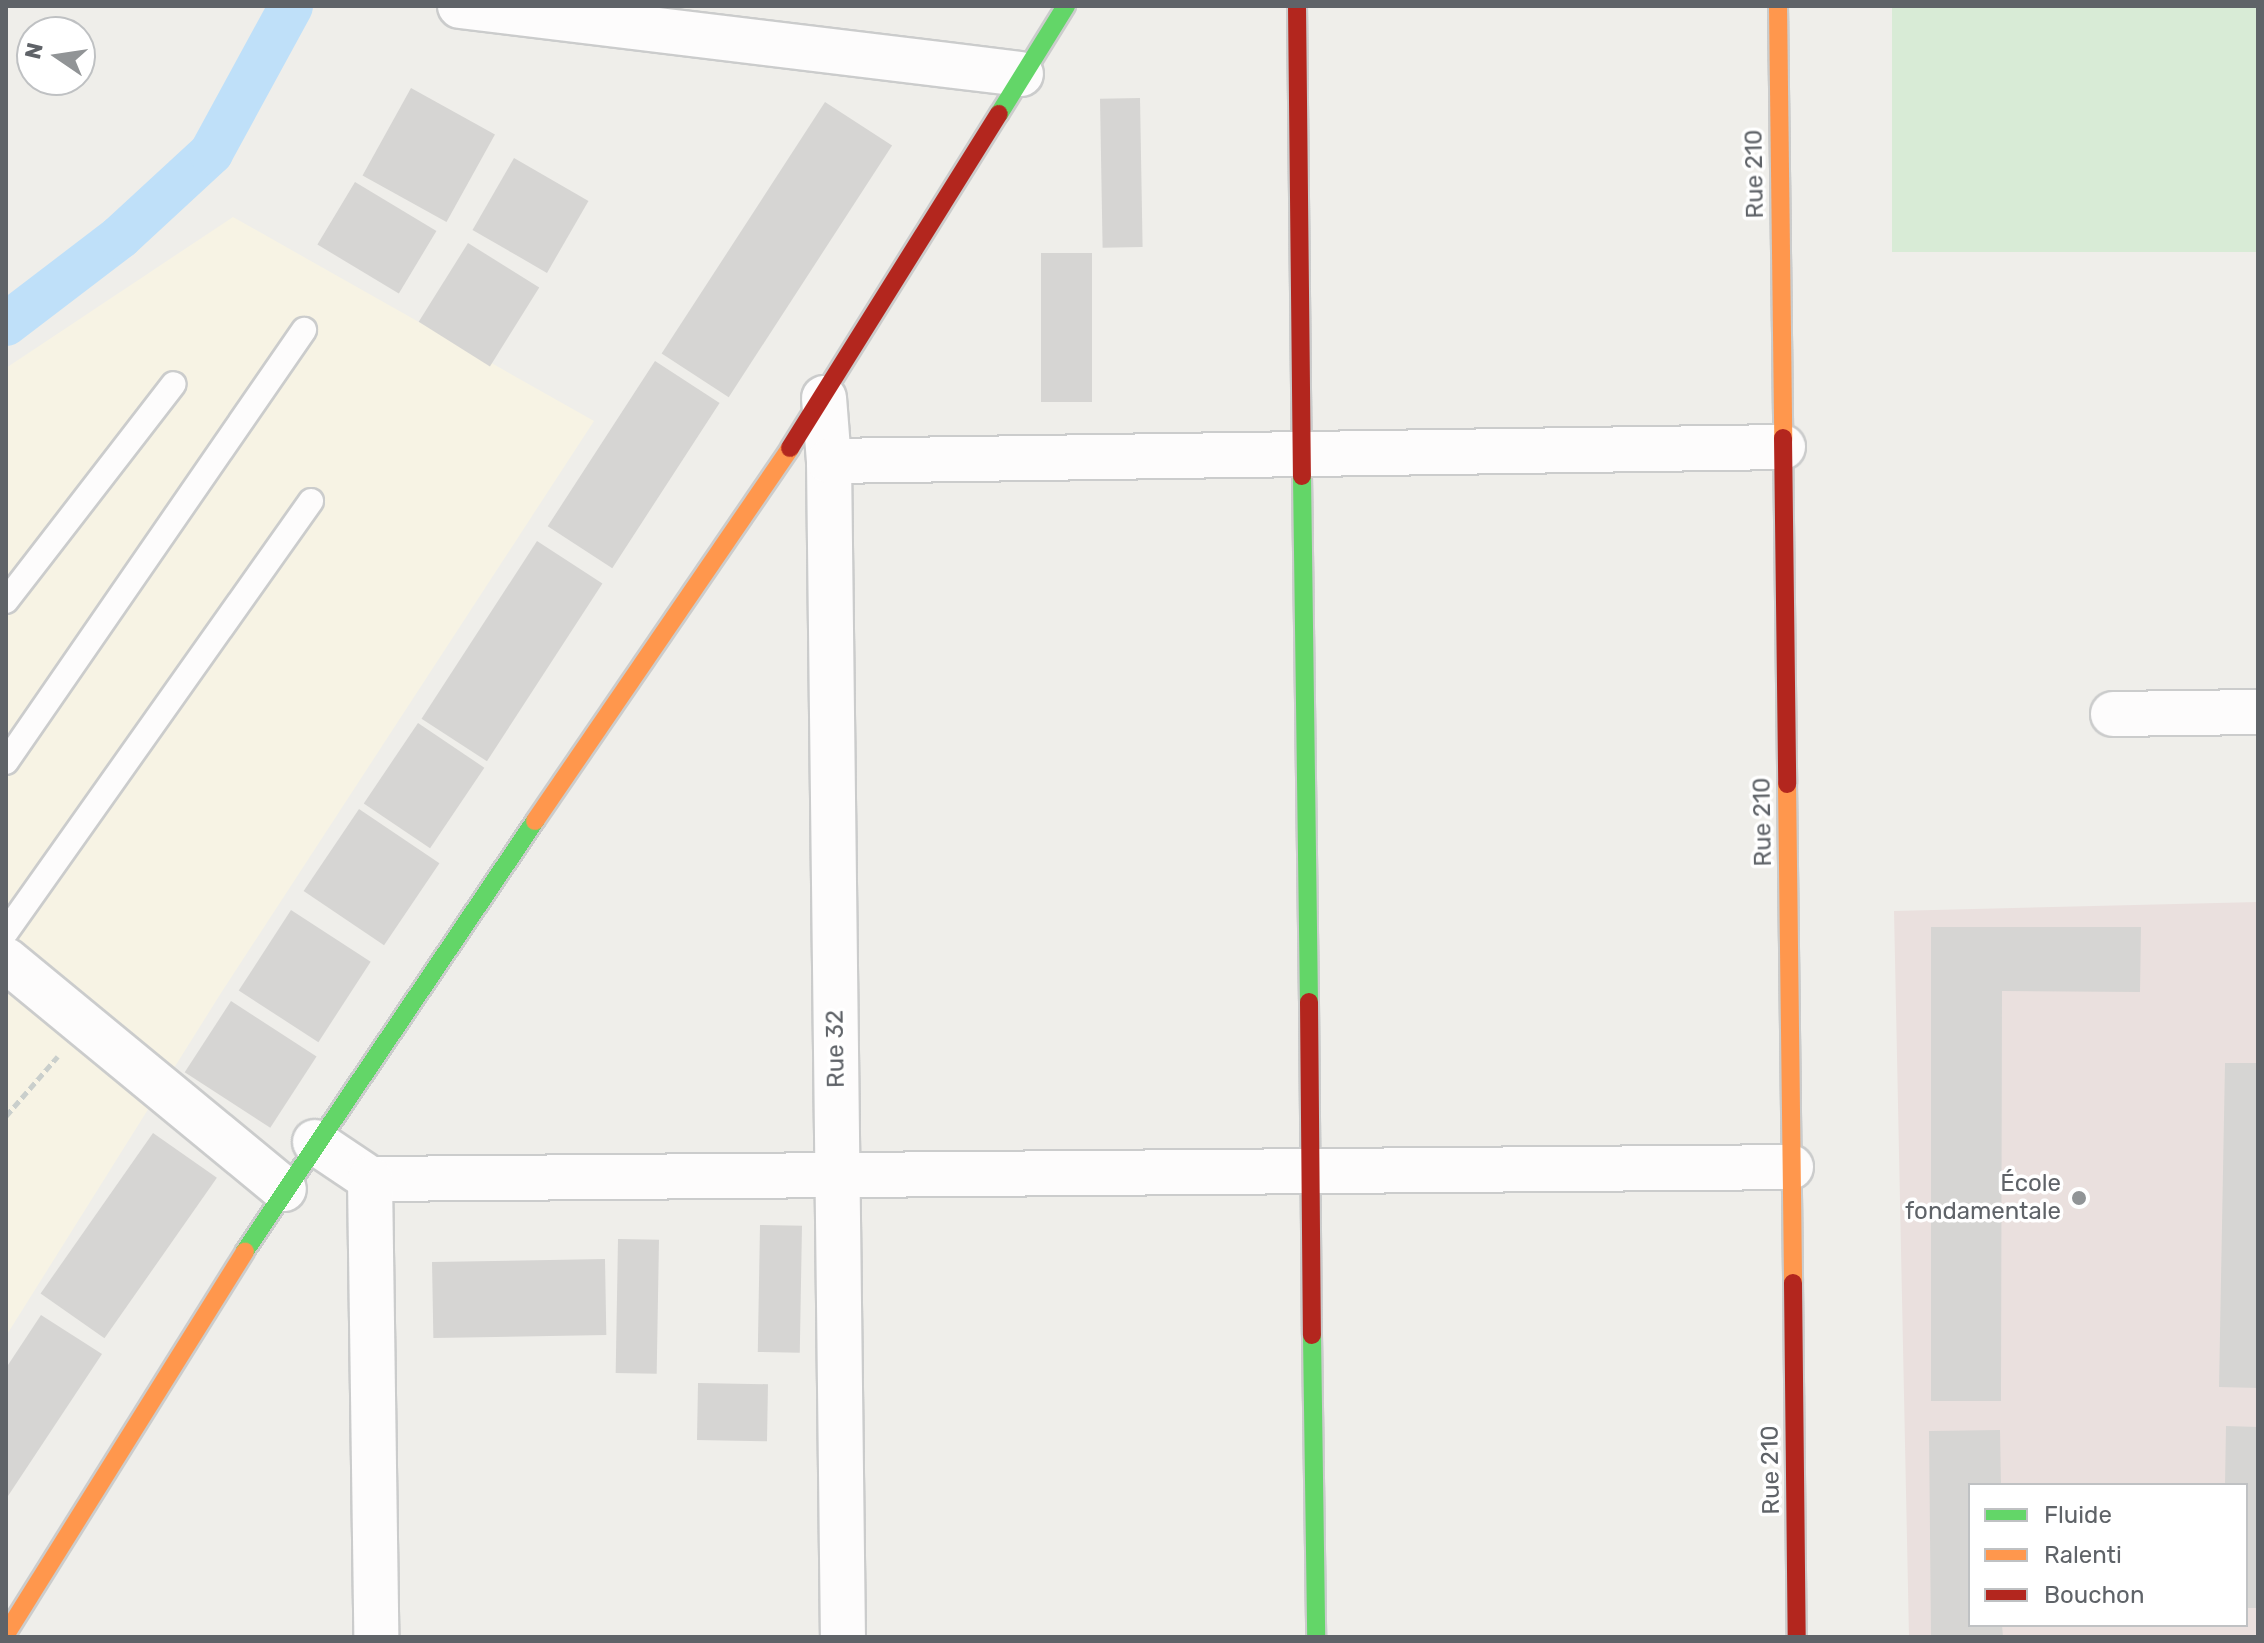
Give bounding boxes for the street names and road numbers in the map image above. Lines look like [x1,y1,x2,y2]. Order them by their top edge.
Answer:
street label: Rue 210 [1740,129,1770,219]
street label: Rue 210 [1748,777,1778,867]
street label: Rue 32 [821,1010,851,1088]
street label: Rue 210 [1756,1425,1786,1515]

